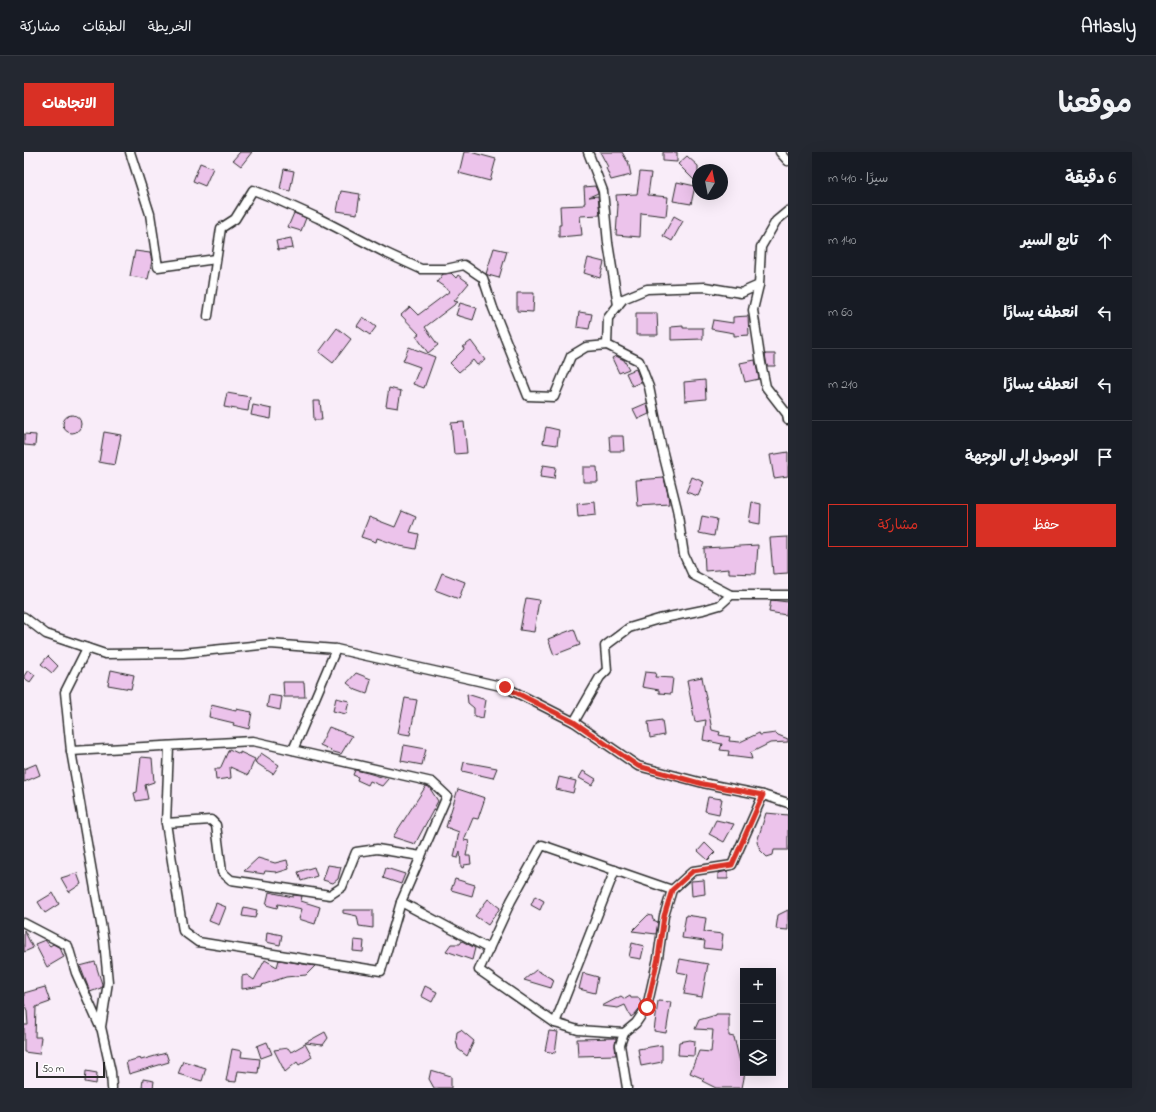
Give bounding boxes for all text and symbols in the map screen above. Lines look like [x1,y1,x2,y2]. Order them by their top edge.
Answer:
text: Atlasly [1081,14,1136,41]
text: مشاركة [20,17,60,38]
text: الطبقات [82,17,126,38]
text: الخريطة [148,17,191,38]
button: الاتجاهات [24,83,114,126]
text: موقعنا [1058,85,1132,126]
north arrow [692,164,728,200]
text: 6 دقيقة [1065,166,1116,191]
text: سيرًا · 410 m [828,169,888,188]
text: تابع السير [1021,230,1078,252]
icon: ahead [1094,230,1116,252]
text: 140 m [828,231,856,250]
text: انعطف يسارًا [1003,302,1078,324]
icon: left [1094,302,1116,324]
text: 60 m [828,303,853,322]
text: انعطف يسارًا [1003,374,1078,396]
icon: left [1094,374,1116,396]
text: 210 m [828,375,858,394]
text: الوصول إلى الوجهة [965,446,1078,468]
icon: arrive [1094,446,1116,468]
button: مشاركة [828,504,968,547]
button: حفظ [976,504,1116,547]
route end [496,678,514,696]
map controls [740,968,776,1076]
button: + [740,968,776,1004]
route start [638,998,656,1016]
button: − [740,1004,776,1040]
button: layers [740,1040,776,1076]
scale bar [36,1060,105,1079]
text: 50 m [42,1061,64,1077]

